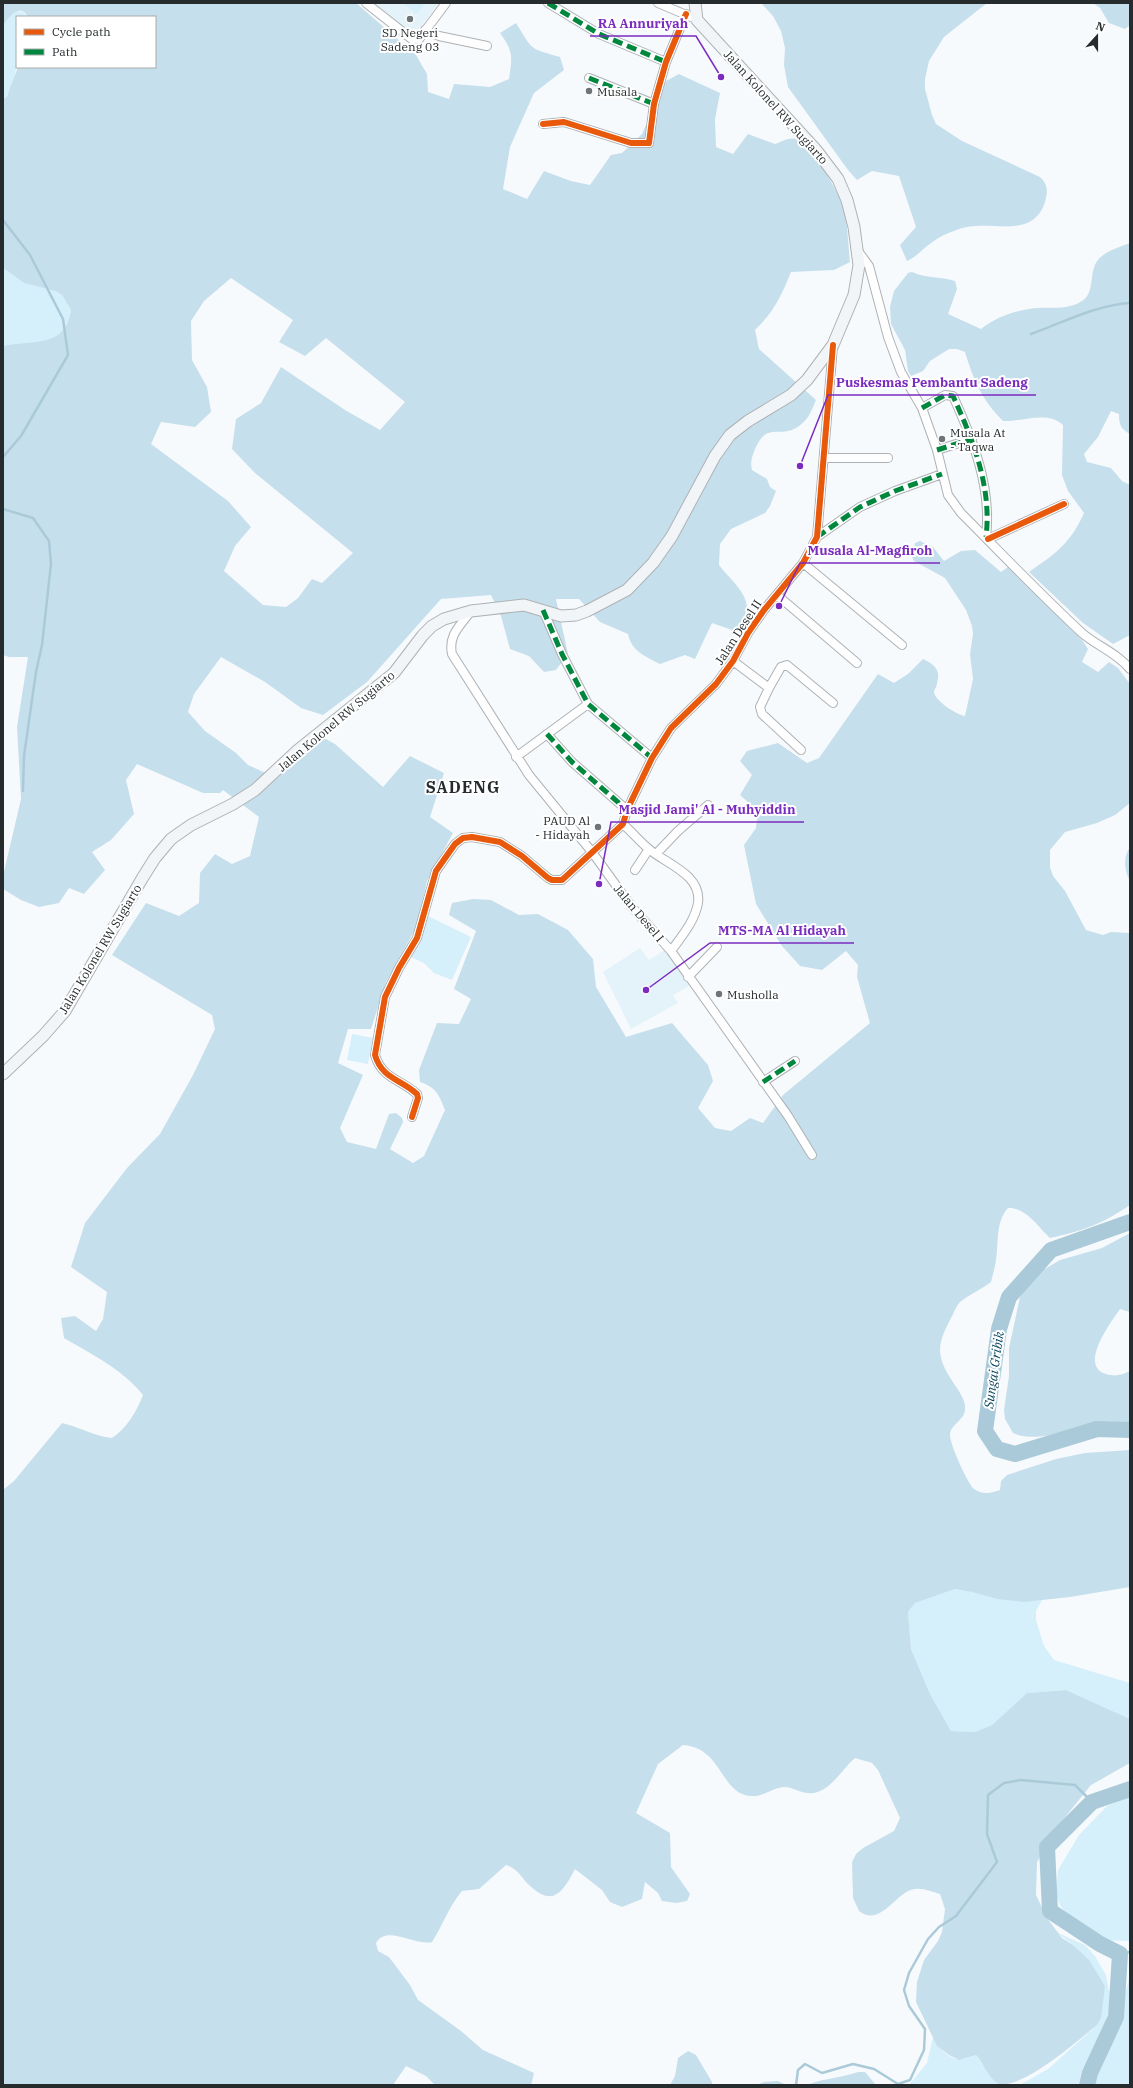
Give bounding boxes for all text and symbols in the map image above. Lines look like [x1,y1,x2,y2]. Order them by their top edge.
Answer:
callout: RA Annuriyah [590,11,696,36]
marker: SD Negeri Sadeng 03 [405,14,415,24]
text: RA Annuriyah [598,15,689,32]
legend [16,16,156,68]
north arrow [1077,16,1117,56]
text: N [1094,19,1107,35]
text: Cycle path [52,24,111,39]
place label: SD Negeri Sadeng 03 [381,25,439,54]
text: Path [52,44,78,59]
street label: Jalan Kolonel RW Sugiarto [721,47,831,167]
place label: Musala [597,84,638,99]
marker: Musala [584,86,594,96]
callout: Puskesmas Pembantu Sadeng [828,370,1036,395]
text: Puskesmas Pembantu Sadeng [836,374,1028,391]
place label: Musala At - Taqwa [950,425,1006,454]
marker: Musala At - Taqwa [937,434,947,444]
callout: Musala Al-Magfiroh [800,538,940,563]
text: Musala Al-Magfiroh [808,542,933,559]
street label: Jalan Desel II [711,597,765,667]
street label: Jalan Kolonel RW Sugiarto [274,667,398,774]
district label: SADENG [426,777,500,797]
callout: Masjid Jami' Al - Muhyiddin [611,797,804,822]
text: Masjid Jami' Al - Muhyiddin [619,801,796,818]
place label: PAUD Al - Hidayah [535,813,591,842]
marker: PAUD Al - Hidayah [593,822,603,832]
street label: Jalan Kolonel RW Sugiarto [55,881,145,1016]
street label: Jalan Desel I [611,881,667,945]
callout: MTS-MA Al Hidayah [710,918,854,943]
text: MTS-MA Al Hidayah [718,922,846,939]
place label: Musholla [727,987,779,1002]
marker: Musholla [714,989,724,999]
water label: Sungai Gribik [980,1330,1008,1411]

